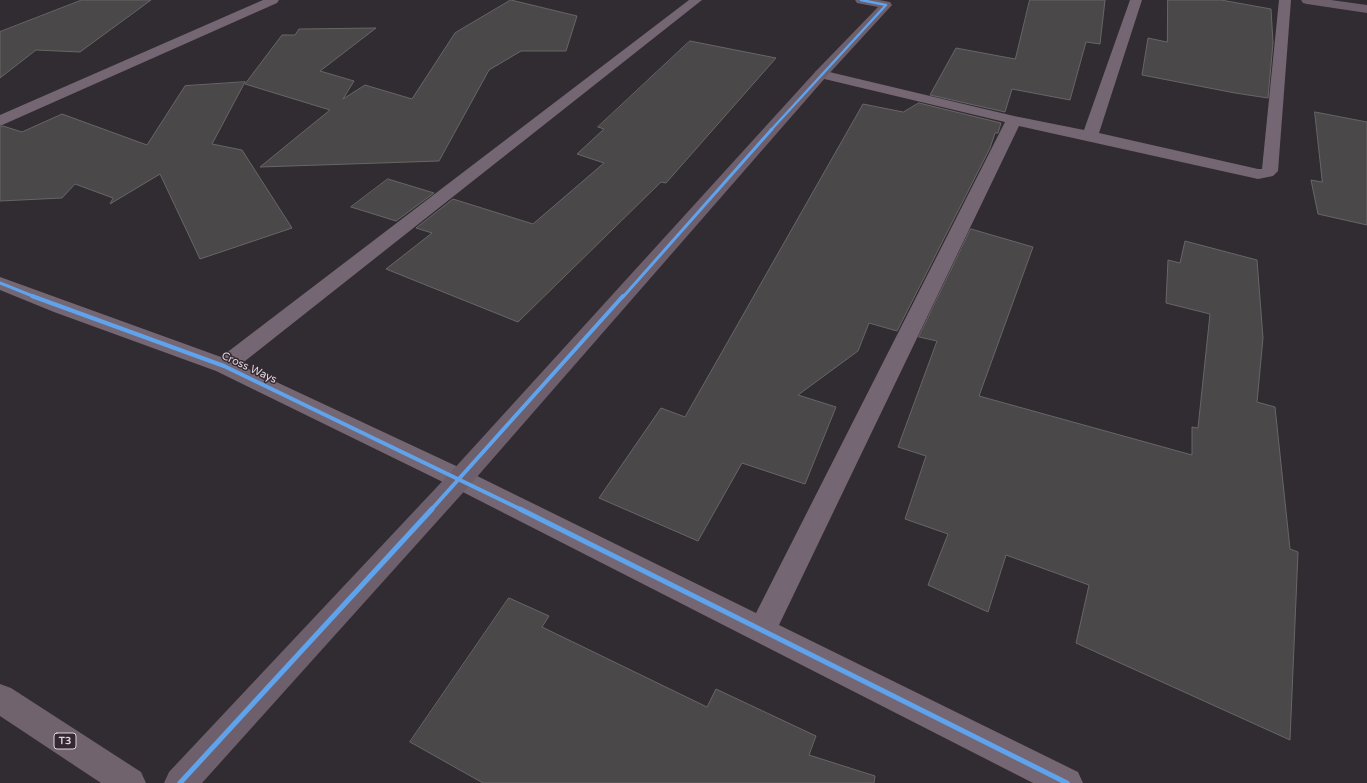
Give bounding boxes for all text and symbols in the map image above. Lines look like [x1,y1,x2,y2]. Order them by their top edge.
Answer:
street label: Cross Ways [219,349,279,387]
road number: T3 [54,733,76,749]

